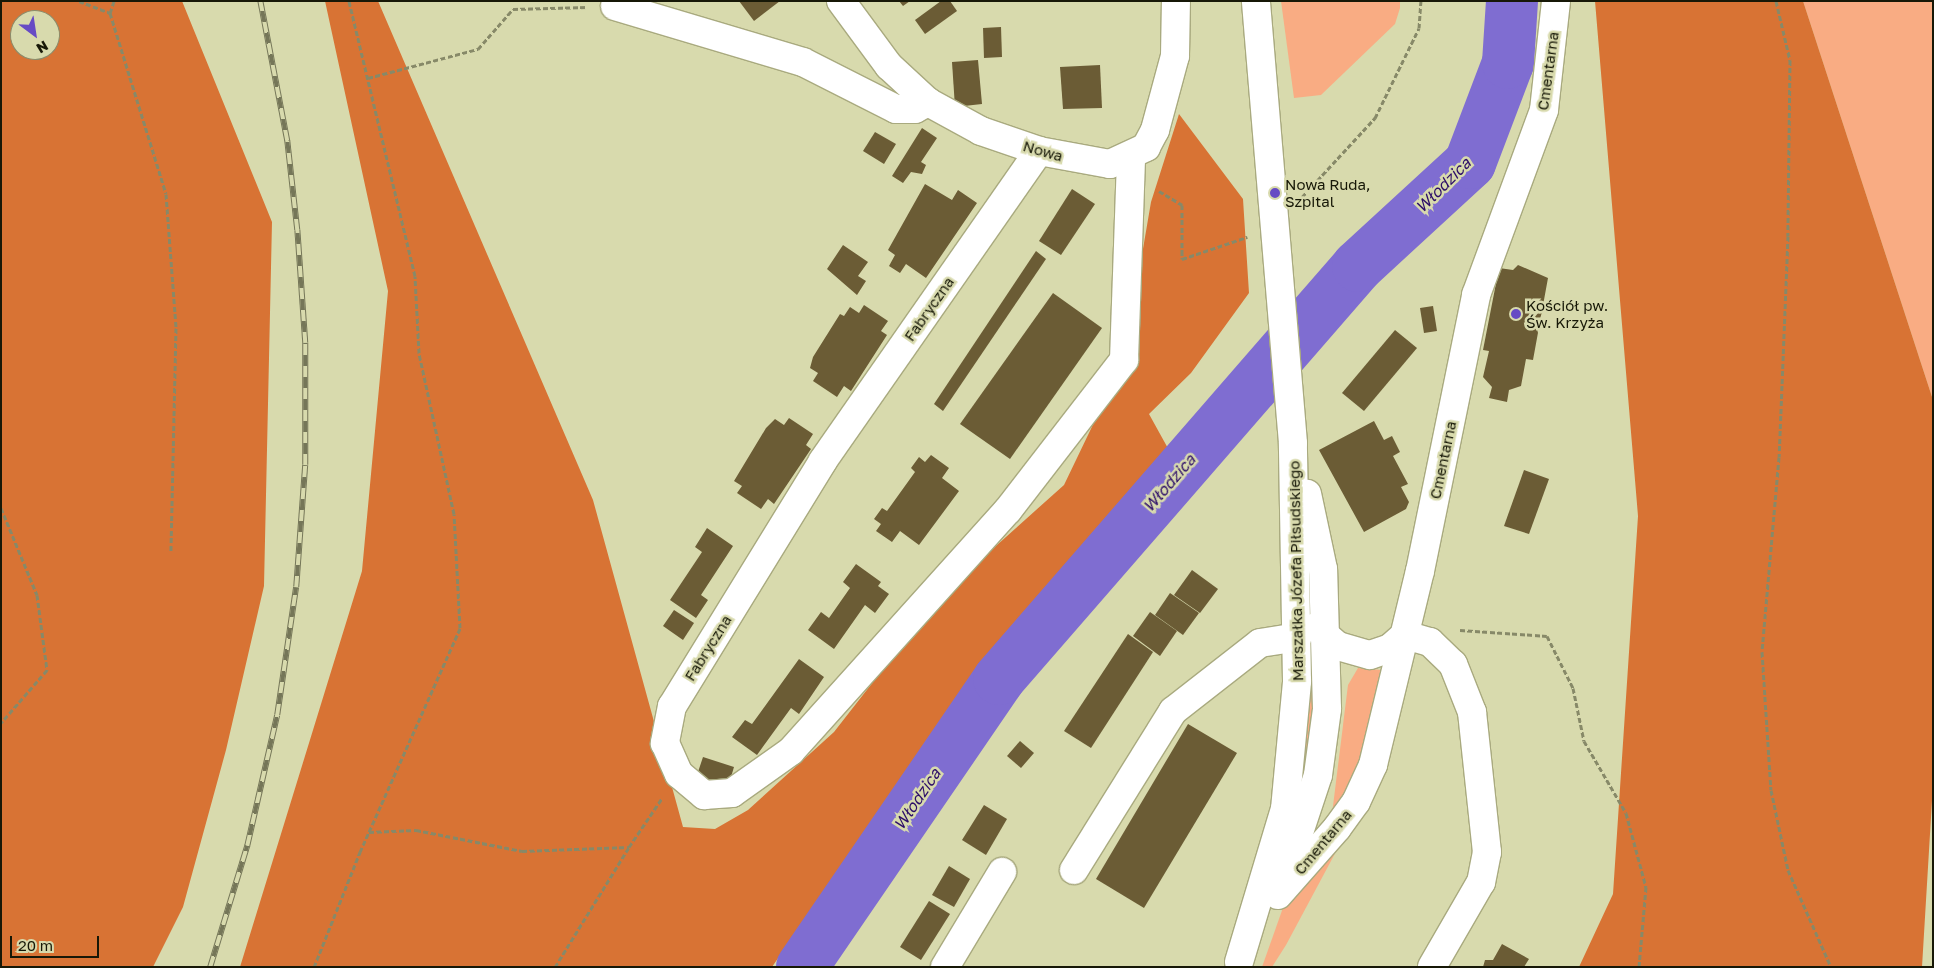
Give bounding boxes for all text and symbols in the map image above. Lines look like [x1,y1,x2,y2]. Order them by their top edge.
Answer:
north arrow [10,10,60,60]
street label: Cmentarna [1534,30,1562,112]
text: N [34,37,51,57]
street label: Nowa [1021,137,1065,165]
water label: Włodzica [1411,153,1475,217]
place label: Nowa Ruda, Szpital [1285,175,1370,210]
marker: Nowa Ruda, Szpital [1269,187,1281,199]
street label: Fabryczna [900,273,958,345]
place label: Kościół pw. Św. Krzyża [1526,296,1608,331]
marker: Kościół pw. Św. Krzyża [1510,308,1522,320]
street label: Cmentarna [1426,419,1460,501]
water label: Włodzica [1139,450,1199,516]
street label: Marszałka Józefa Piłsudskiego [1285,461,1307,681]
street label: Fabryczna [681,612,735,684]
water label: Włodzica [889,765,945,833]
street label: Cmentarna [1291,806,1355,878]
scale bar [12,926,101,958]
text: 20 m [18,936,53,954]

